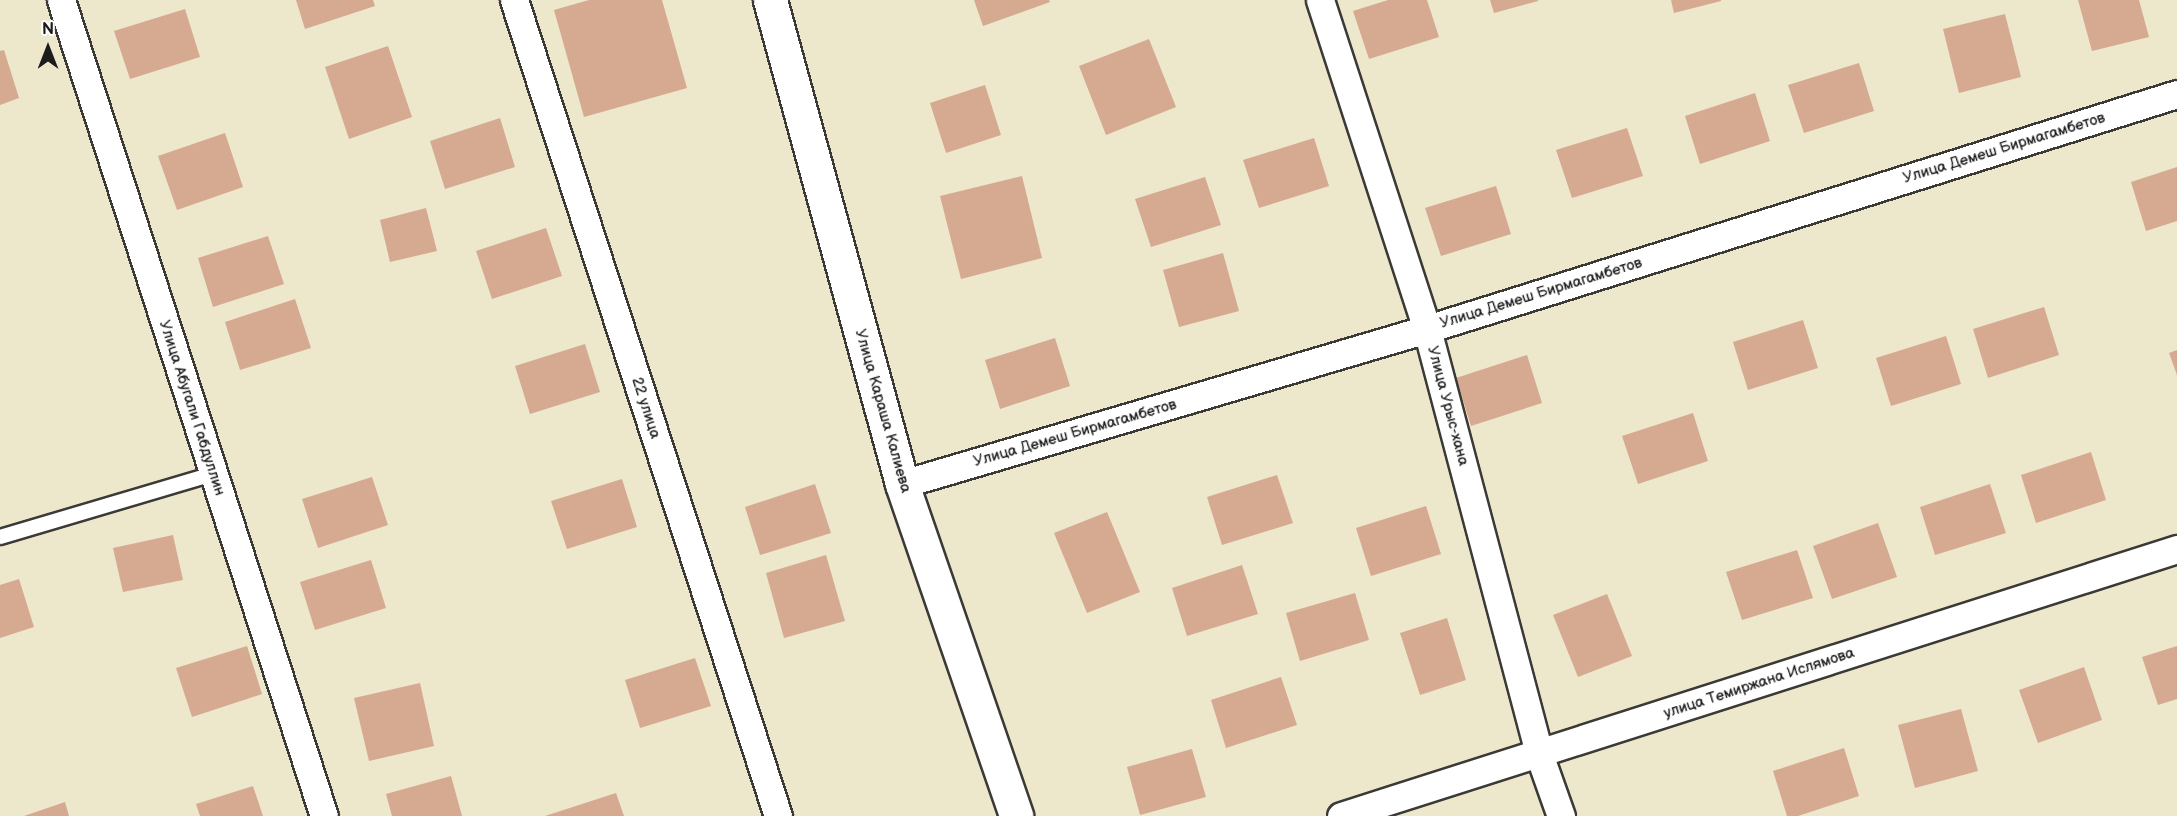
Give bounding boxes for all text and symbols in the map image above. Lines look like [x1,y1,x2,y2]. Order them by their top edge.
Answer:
north arrow [18,18,78,78]
text: N [42,20,54,39]
street label: Улица Демеш Бирмагамбетов [1901,109,2107,187]
street label: Улица Демеш Бирмагамбетов [1438,254,1644,332]
street label: Улица Абугали Габдуллин [155,318,229,498]
street label: Улица Караша Калиева [851,327,915,495]
street label: Улица Урыс-хана [1423,344,1473,468]
street label: 22 улица [628,375,664,441]
street label: Улица Демеш Бирмагамбетов [971,395,1179,471]
street label: улица Темиржана Ислямова [1661,644,1857,722]

